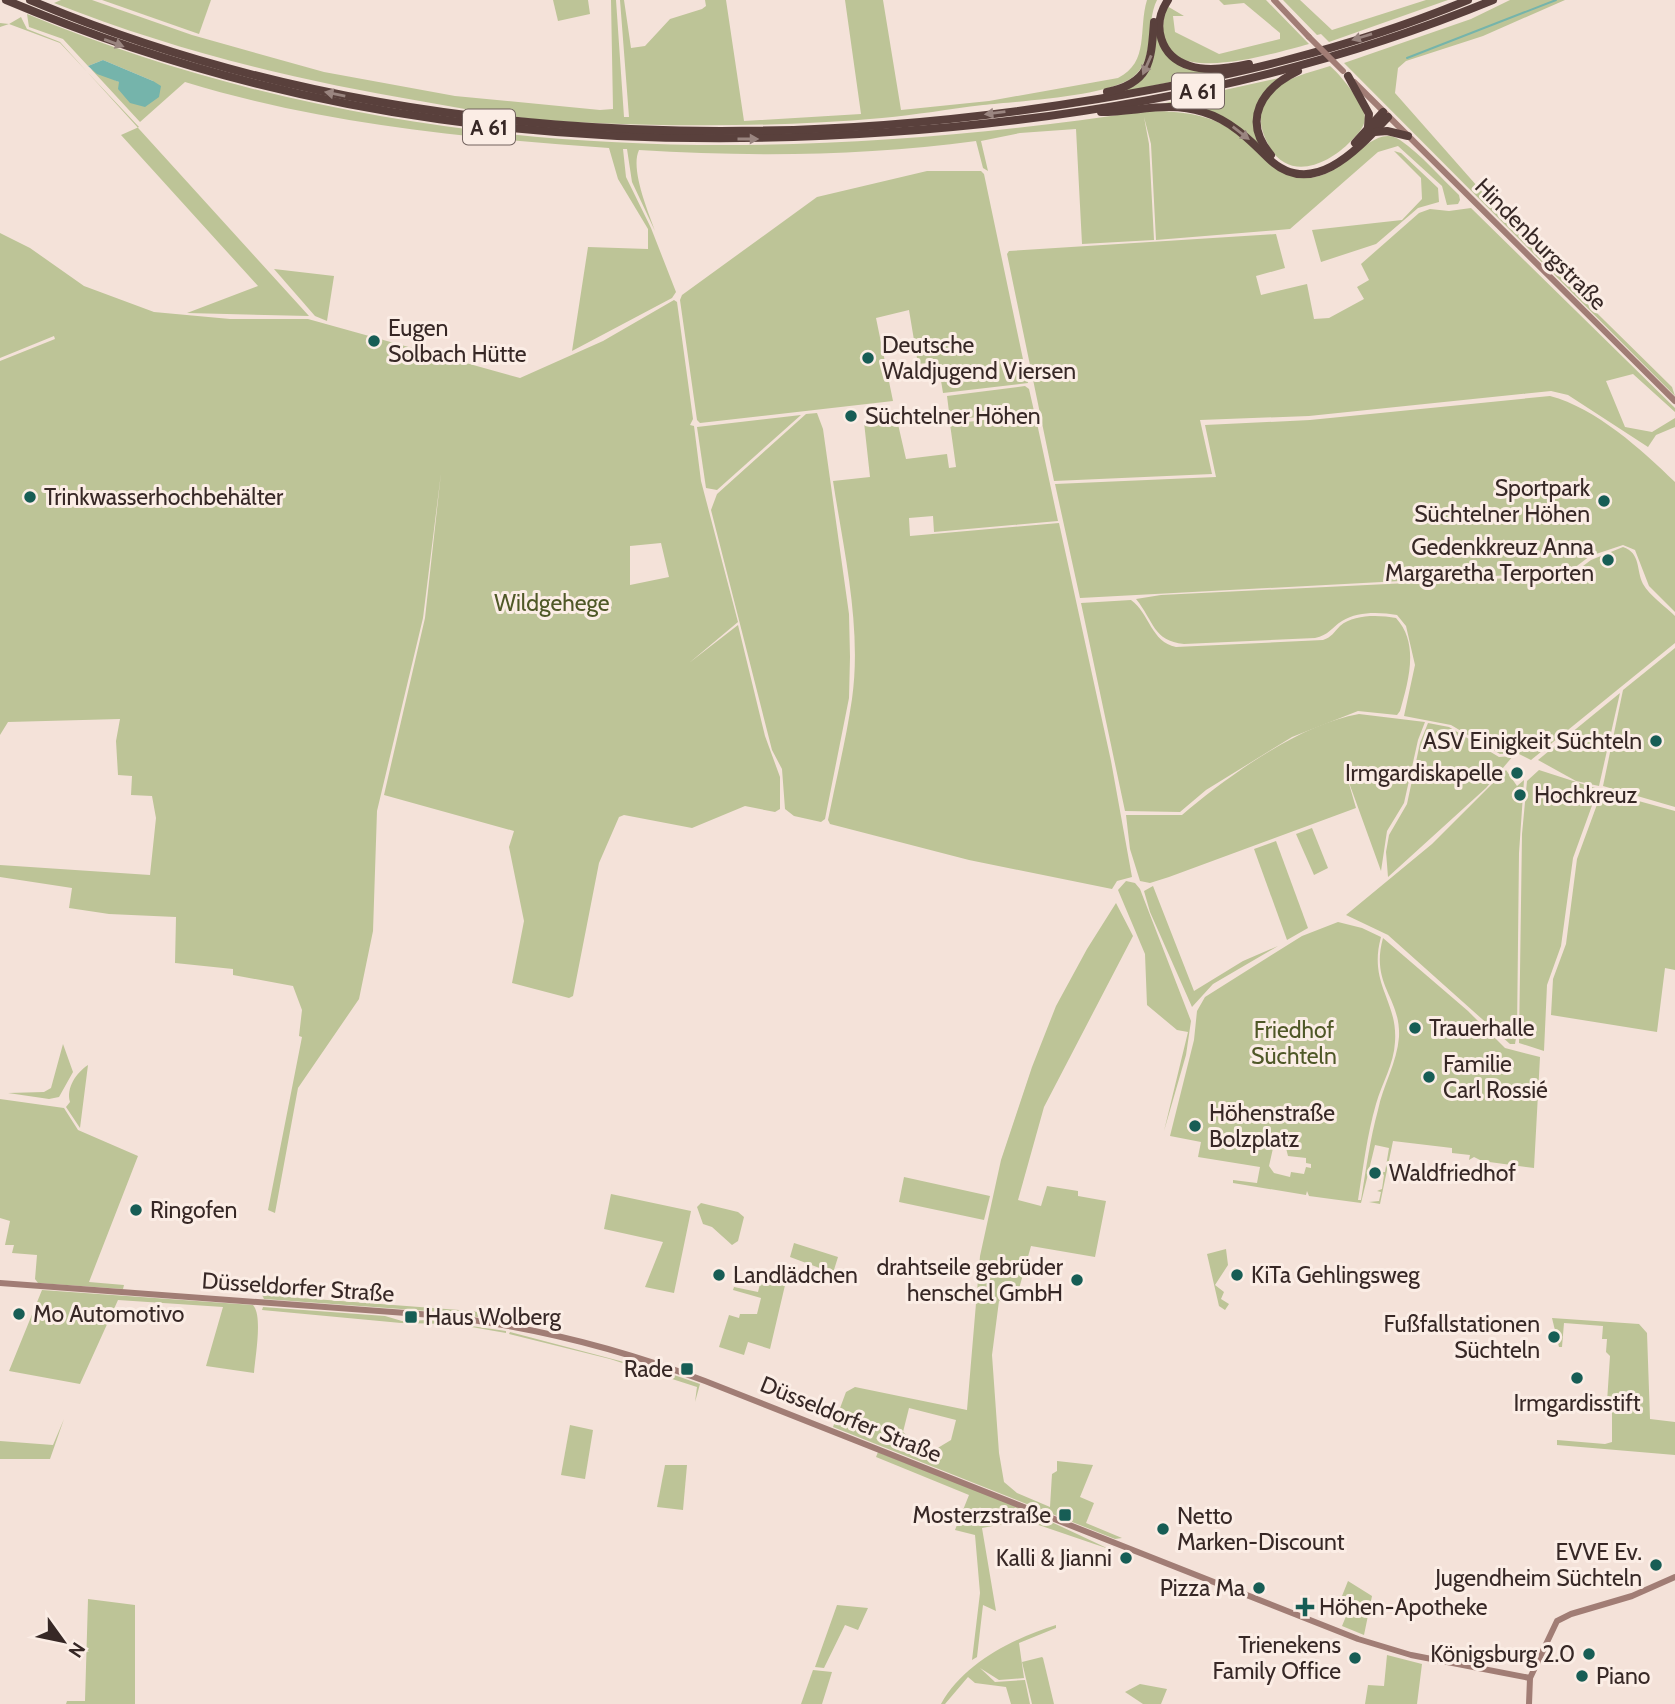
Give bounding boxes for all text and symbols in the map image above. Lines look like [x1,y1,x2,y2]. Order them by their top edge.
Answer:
one-way arrow [1352,33,1373,43]
one-way arrow [104,37,125,48]
one-way arrow [1141,55,1153,75]
road number: A 61 [1172,74,1224,108]
one-way arrow [324,88,346,99]
one-way arrow [984,108,1006,119]
road number: A 61 [463,110,515,144]
one-way arrow [1231,125,1249,140]
one-way arrow [737,133,759,145]
street label: Hindenburgstraße [1469,172,1613,316]
place label: Eugen Solbach Hütte [388,314,527,368]
place label: Deutsche Waldjugend Viersen [882,331,1076,385]
marker: Eugen Solbach Hütte [366,333,382,349]
marker: Deutsche Waldjugend Viersen [860,350,876,366]
place label: Süchtelner Höhen [865,402,1041,430]
marker: Süchtelner Höhen [843,408,859,424]
place label: Sportpark Süchtelner Höhen [1414,474,1591,528]
place label: Trinkwasserhochbehälter [44,483,284,511]
marker: Trinkwasserhochbehälter [22,489,38,505]
marker: Sportpark Süchtelner Höhen [1596,493,1612,509]
place label: Gedenkkreuz Anna Margaretha Terporten [1385,533,1594,587]
marker: Gedenkkreuz Anna Margaretha Terporten [1600,552,1616,568]
park label: Wildgehege [494,589,610,617]
place label: ASV Einigkeit Süchteln [1423,727,1642,755]
marker: ASV Einigkeit Süchteln [1648,733,1664,749]
place label: Irmgardiskapelle [1345,759,1503,787]
marker: Irmgardiskapelle [1509,765,1525,781]
place label: Hochkreuz [1534,781,1638,809]
marker: Hochkreuz [1512,787,1528,803]
place label: Trauerhalle [1429,1014,1535,1042]
park label: Friedhof Süchteln [1251,1016,1337,1070]
marker: Trauerhalle [1407,1020,1423,1036]
place label: Familie Carl Rossié [1443,1050,1548,1104]
marker: Familie Carl Rossié [1421,1069,1437,1085]
place label: Höhenstraße Bolzplatz [1209,1099,1335,1153]
marker: Höhenstraße Bolzplatz [1187,1118,1203,1134]
place label: Waldfriedhof [1389,1159,1516,1187]
marker: Waldfriedhof [1367,1165,1383,1181]
place label: Ringofen [150,1196,237,1224]
marker: Ringofen [128,1202,144,1218]
place label: drahtseile gebrüder henschel GmbH [876,1253,1064,1307]
place label: Landlädchen [733,1261,858,1289]
place label: KiTa Gehlingsweg [1251,1261,1420,1289]
street label: Düsseldorfer Straße [201,1266,395,1308]
marker: Landlädchen [711,1267,727,1283]
marker: KiTa Gehlingsweg [1229,1267,1245,1283]
marker: drahtseile gebrüder henschel GmbH [1069,1272,1085,1288]
place label: Mo Automotivo [33,1300,185,1328]
place label: Haus Wolberg [425,1303,561,1331]
marker: Mo Automotivo [11,1306,27,1322]
marker: Haus Wolberg [403,1309,419,1325]
place label: Fußfallstationen Süchteln [1383,1310,1540,1364]
marker: Fußfallstationen Süchteln [1546,1329,1562,1345]
place label: Rade [624,1355,673,1383]
marker: Rade [679,1361,695,1377]
street label: Düsseldorfer Straße [756,1370,946,1468]
marker: Irmgardisstift [1569,1370,1585,1386]
place label: Irmgardisstift [1513,1389,1641,1417]
place label: Mosterzstraße [913,1501,1051,1529]
place label: Netto Marken-Discount [1177,1502,1345,1556]
marker: Mosterzstraße [1057,1507,1073,1523]
marker: Netto Marken-Discount [1155,1521,1171,1537]
place label: EVVE Ev. Jugendheim Süchteln [1434,1538,1642,1592]
place label: Kalli & Jianni [996,1544,1112,1572]
marker: Kalli & Jianni [1118,1550,1134,1566]
marker: EVVE Ev. Jugendheim Süchteln [1648,1557,1664,1573]
place label: Pizza Ma [1160,1574,1245,1602]
marker: Pizza Ma [1251,1580,1267,1596]
place label: Höhen-Apotheke [1319,1593,1488,1621]
marker: Höhen-Apotheke [1297,1599,1313,1615]
north arrow [28,1606,98,1676]
place label: Trienekens Family Office [1212,1631,1341,1685]
text: N [64,1638,90,1662]
place label: Königsburg 2.0 [1430,1640,1575,1668]
marker: Königsburg 2.0 [1581,1646,1597,1662]
marker: Trienekens Family Office [1347,1650,1363,1666]
place label: Piano [1596,1662,1650,1690]
marker: Piano [1574,1668,1590,1684]

